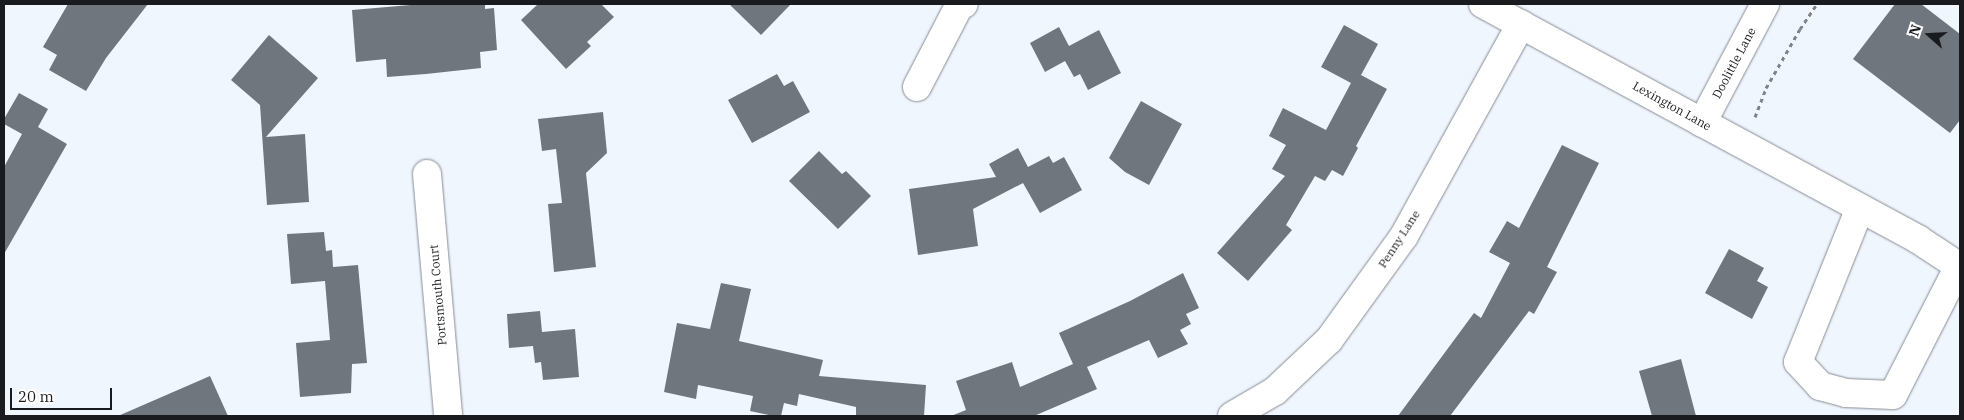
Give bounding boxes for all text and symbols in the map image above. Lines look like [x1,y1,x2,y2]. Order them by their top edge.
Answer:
north arrow [1904,10,1954,60]
text: N [1905,22,1925,38]
street label: Doolittle Lane [1709,25,1759,101]
street label: Lexington Lane [1630,79,1714,133]
street label: Penny Lane [1375,207,1423,271]
street label: Portsmouth Court [426,244,450,346]
scale bar [12,378,115,410]
text: 20 m [18,387,54,406]

